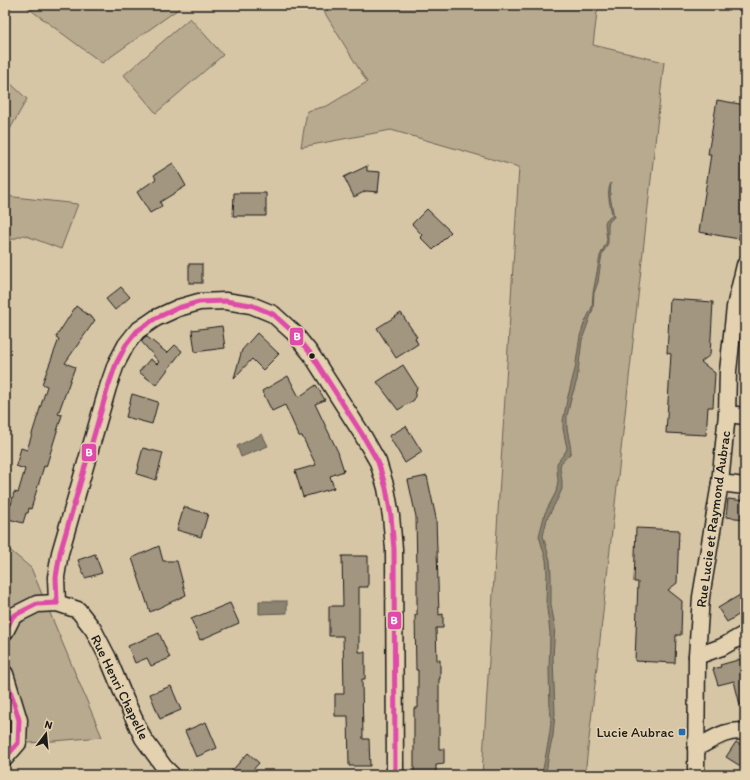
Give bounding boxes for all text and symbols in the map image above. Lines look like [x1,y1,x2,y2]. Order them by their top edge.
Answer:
line badge: B [289,327,304,346]
text: B [293,330,301,343]
unlabelled marker [307,351,317,361]
street label: Rue Lucie et Raymond Aubrac [693,429,734,609]
line badge: B [81,443,97,462]
text: B [85,446,93,459]
line badge: B [387,611,402,630]
text: B [390,614,398,627]
street label: Rue Henri Chapelle [87,632,152,743]
north arrow [26,714,66,754]
text: N [43,718,54,732]
place label: Lucie Aubrac [596,724,674,741]
marker: Lucie Aubrac [677,727,687,737]

